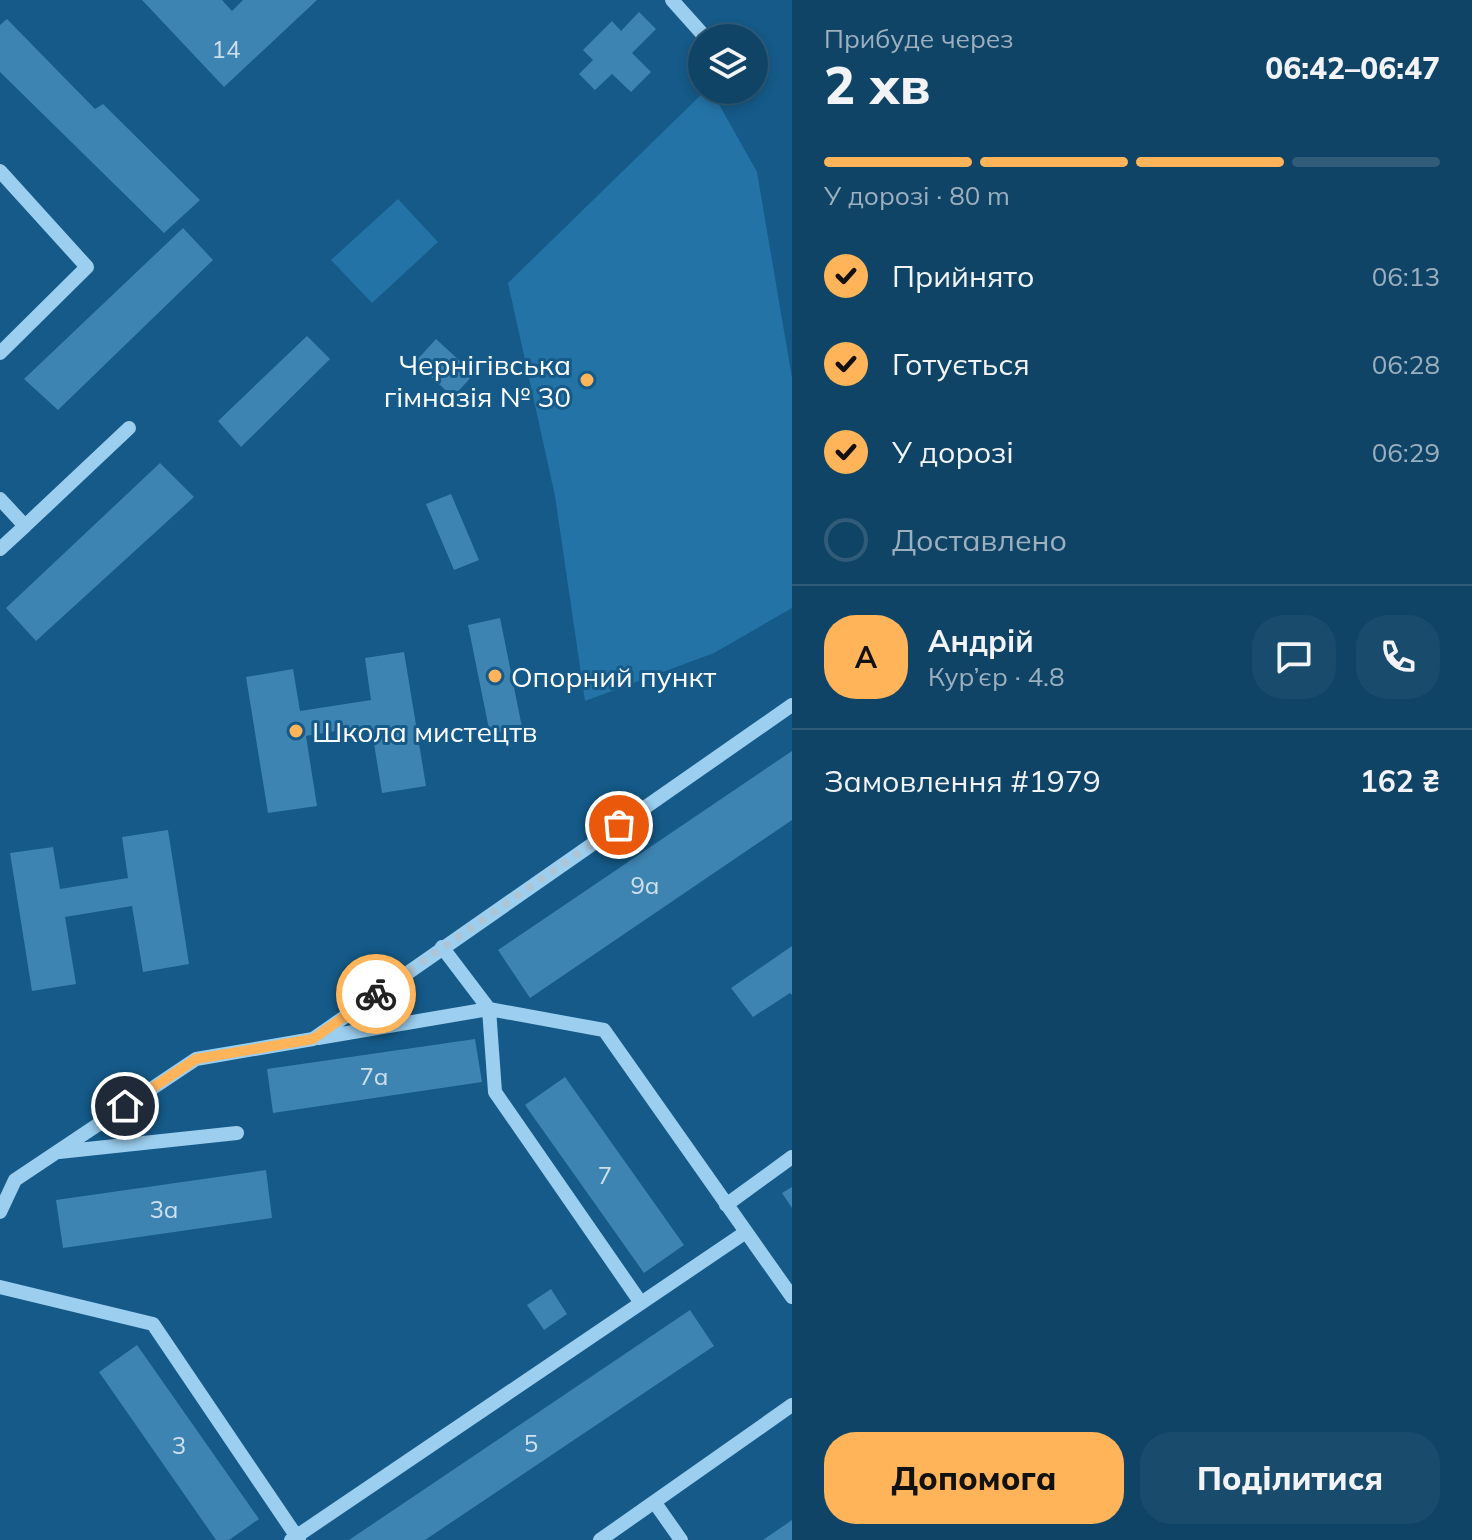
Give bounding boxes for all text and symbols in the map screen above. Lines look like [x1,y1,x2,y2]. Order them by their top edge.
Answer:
text: Прибуде через [824,22,1013,55]
map controls [688,24,768,104]
button: layers [688,24,768,104]
house number: 14 [212,34,240,64]
text: 06:42–06:47 [1265,49,1440,87]
text: 2 хв [824,52,930,117]
text: У дорозі · 80 m [824,179,1010,212]
icon: check [824,254,868,298]
text: Прийнято [892,257,1034,295]
text: 06:13 [1372,260,1440,293]
icon: check [824,342,868,386]
text: Готується [892,345,1030,383]
place label: Чернігівська гімназія № 30 [384,347,571,414]
text: 06:28 [1372,348,1440,381]
marker: Чернігівська гімназія № 30 [578,371,596,389]
icon: check [824,430,868,474]
text: У дорозі [892,433,1014,471]
text: 06:29 [1372,436,1440,469]
text: Доставлено [892,521,1067,559]
button: chat [1252,615,1336,699]
button: phone [1356,615,1440,699]
text: Андрій [928,622,1034,660]
text: А [855,638,877,676]
place label: Опорний пункт [511,659,717,694]
text: Кур’єр · 4.8 [928,660,1065,693]
marker: Опорний пункт [486,667,504,685]
place label: Школа мистецтв [312,714,538,749]
marker: Школа мистецтв [287,722,305,740]
text: Замовлення #1979 [824,762,1101,800]
text: 162 ₴ [1360,762,1440,800]
pin [585,791,653,859]
icon: bag [597,803,641,847]
house number: 9а [630,870,660,900]
courier [336,954,416,1034]
icon: bike [354,972,398,1016]
house number: 7а [359,1061,389,1091]
pin [91,1072,159,1140]
icon: home [103,1084,147,1128]
house number: 7 [598,1160,612,1190]
house number: 3а [149,1194,179,1224]
house number: 5 [524,1428,538,1458]
house number: 3 [172,1430,186,1460]
button: Допомога [824,1432,1124,1524]
button: Поділитися [1140,1432,1440,1524]

